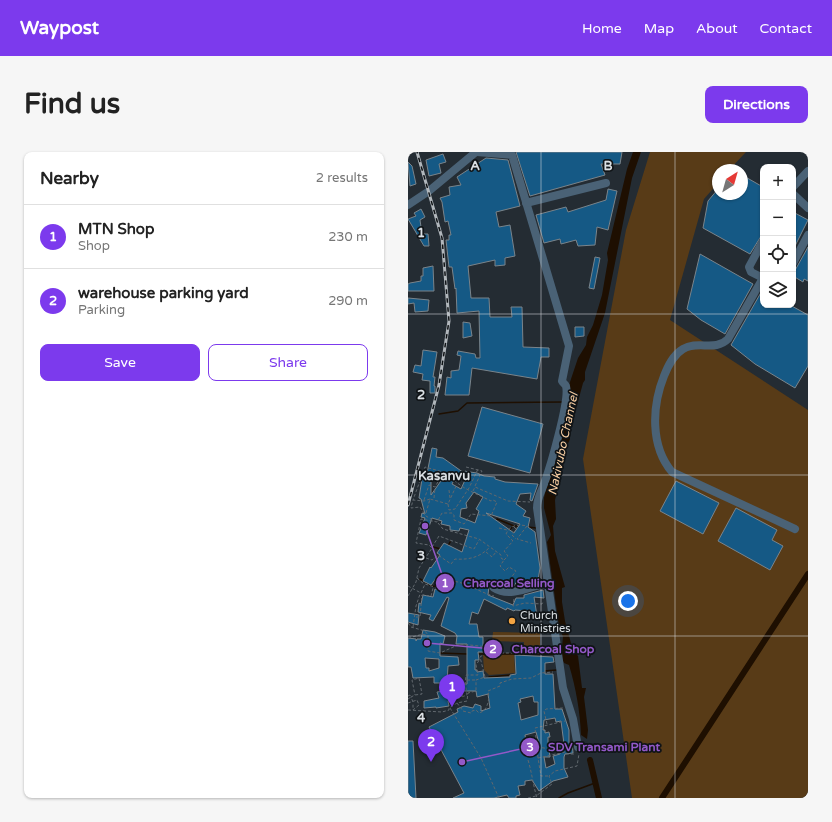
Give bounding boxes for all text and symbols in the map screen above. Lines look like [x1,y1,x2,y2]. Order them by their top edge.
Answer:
text: Waypost [20,17,99,39]
text: Home [582,20,622,37]
text: Map [644,20,674,37]
text: About [696,20,738,37]
text: Contact [760,20,812,37]
button: Directions [705,86,808,123]
text: Find us [24,87,120,121]
text: A [470,158,480,174]
text: B [603,158,613,174]
north arrow [712,164,748,200]
map controls [760,164,796,308]
button: + [760,164,796,200]
text: Nearby [40,168,99,189]
text: 2 results [316,170,368,186]
button: − [760,200,796,236]
text: MTN Shop [78,220,154,238]
text: 1 [417,225,425,241]
text: 1 [49,229,57,245]
text: 230 m [328,229,368,245]
button: locate [760,236,796,272]
text: Shop [78,238,110,254]
button: layers [760,272,796,308]
text: warehouse parking yard [78,284,249,302]
text: 2 [49,293,57,309]
text: 290 m [328,293,368,309]
text: Parking [78,302,125,318]
button: Save [40,344,200,381]
button: Share [208,344,368,381]
text: 2 [417,387,425,403]
water label: Nakivubo Channel [545,390,581,496]
district label: Kasanvu [418,468,470,484]
text: 3 [417,548,425,564]
callout: Charcoal Selling [435,571,563,595]
text: 1 [441,576,449,590]
text: Charcoal Selling [463,576,555,591]
your location [618,591,638,611]
place label: Church Ministries [520,609,571,635]
marker: Church Ministries [507,616,517,626]
callout: Charcoal Shop [483,637,602,661]
text: 2 [489,642,497,656]
text: Charcoal Shop [512,642,595,657]
pin: 1 [439,674,465,707]
text: 4 [417,710,426,726]
pin: 2 [418,729,444,762]
callout: SDV Transami Plant [520,735,668,759]
text: 3 [526,740,534,754]
text: SDV Transami Plant [548,740,660,754]

